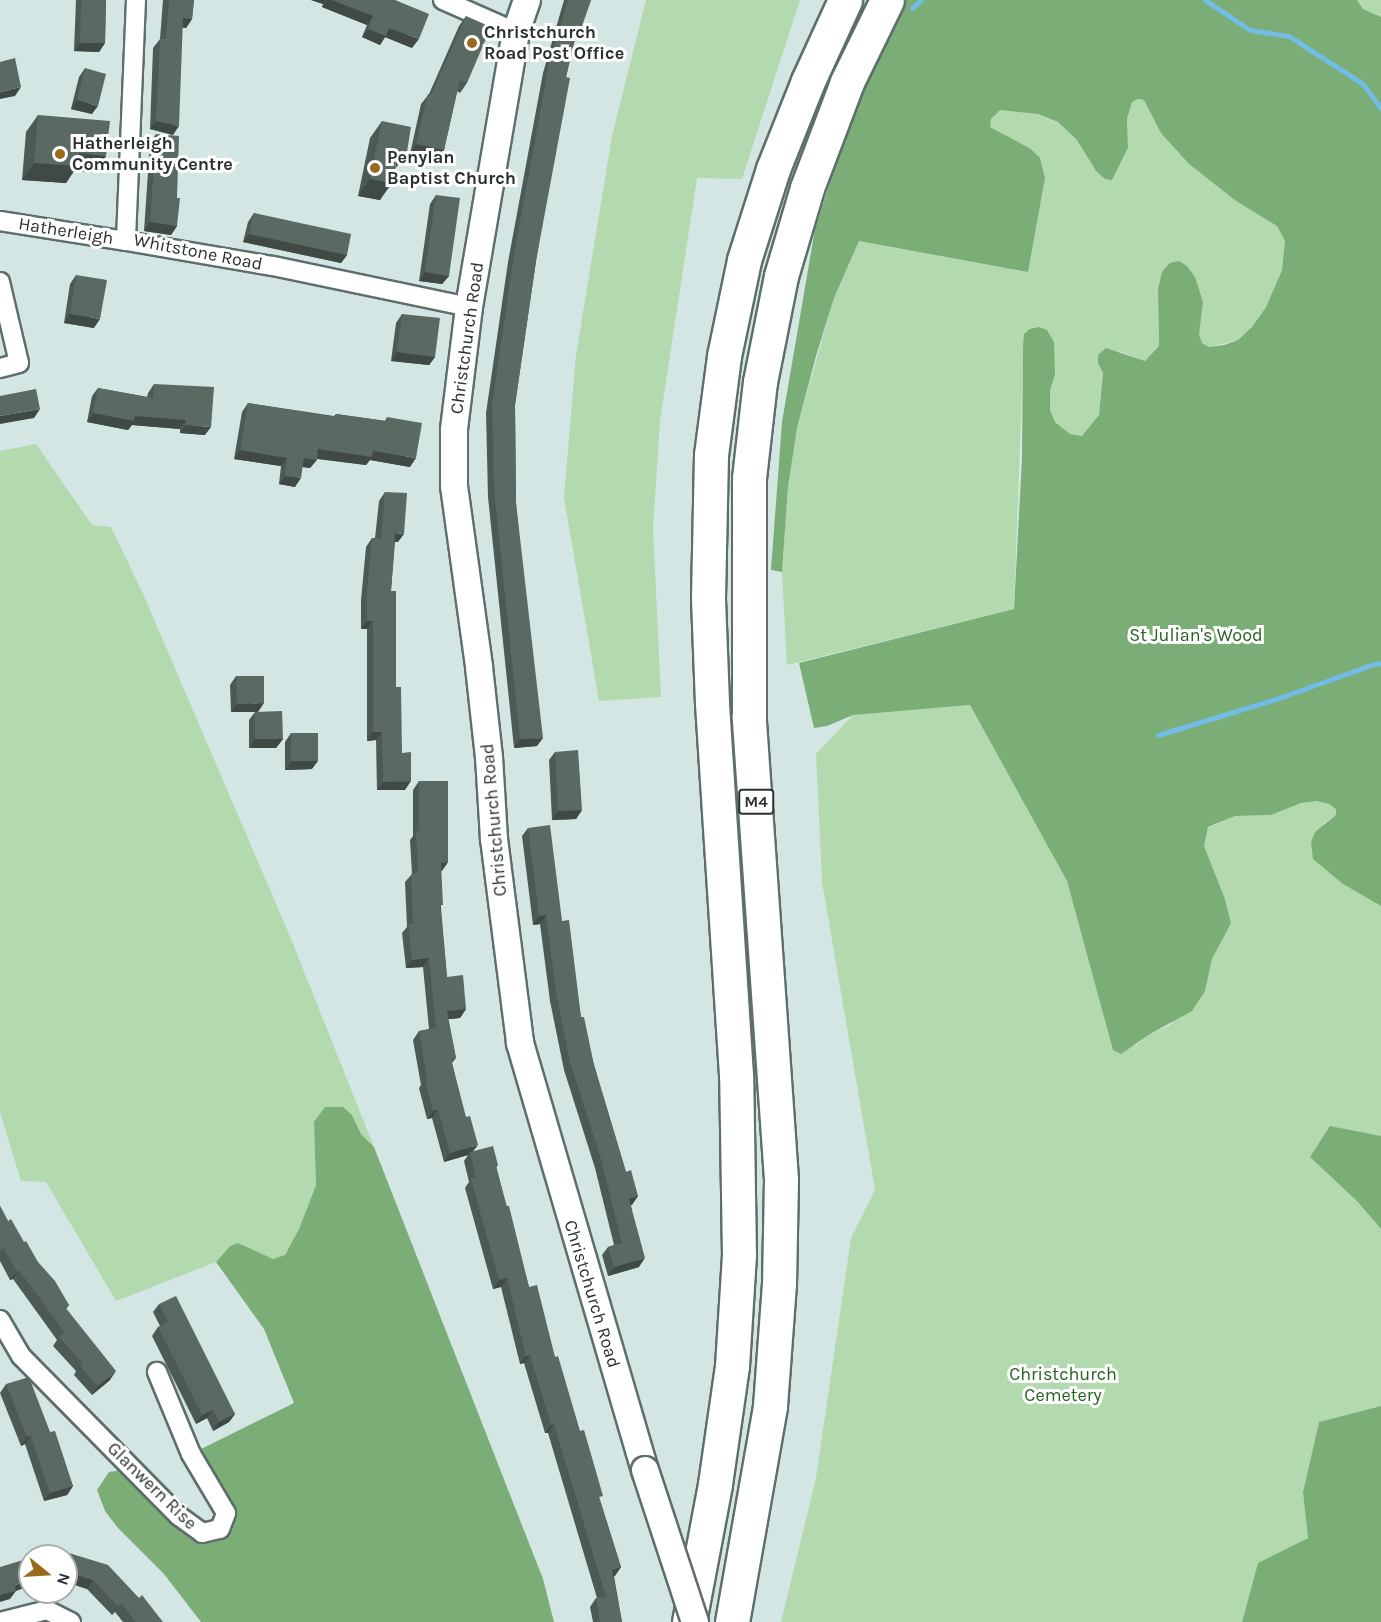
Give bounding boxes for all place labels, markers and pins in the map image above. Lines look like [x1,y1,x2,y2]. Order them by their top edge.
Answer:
place label: Christchurch Road Post Office [484,22,624,64]
marker: Christchurch Road Post Office [465,36,479,50]
place label: Hatherleigh Community Centre [72,133,233,176]
marker: Hatherleigh Community Centre [53,147,67,161]
place label: Penylan Baptist Church [387,147,516,190]
marker: Penylan Baptist Church [368,161,382,175]

